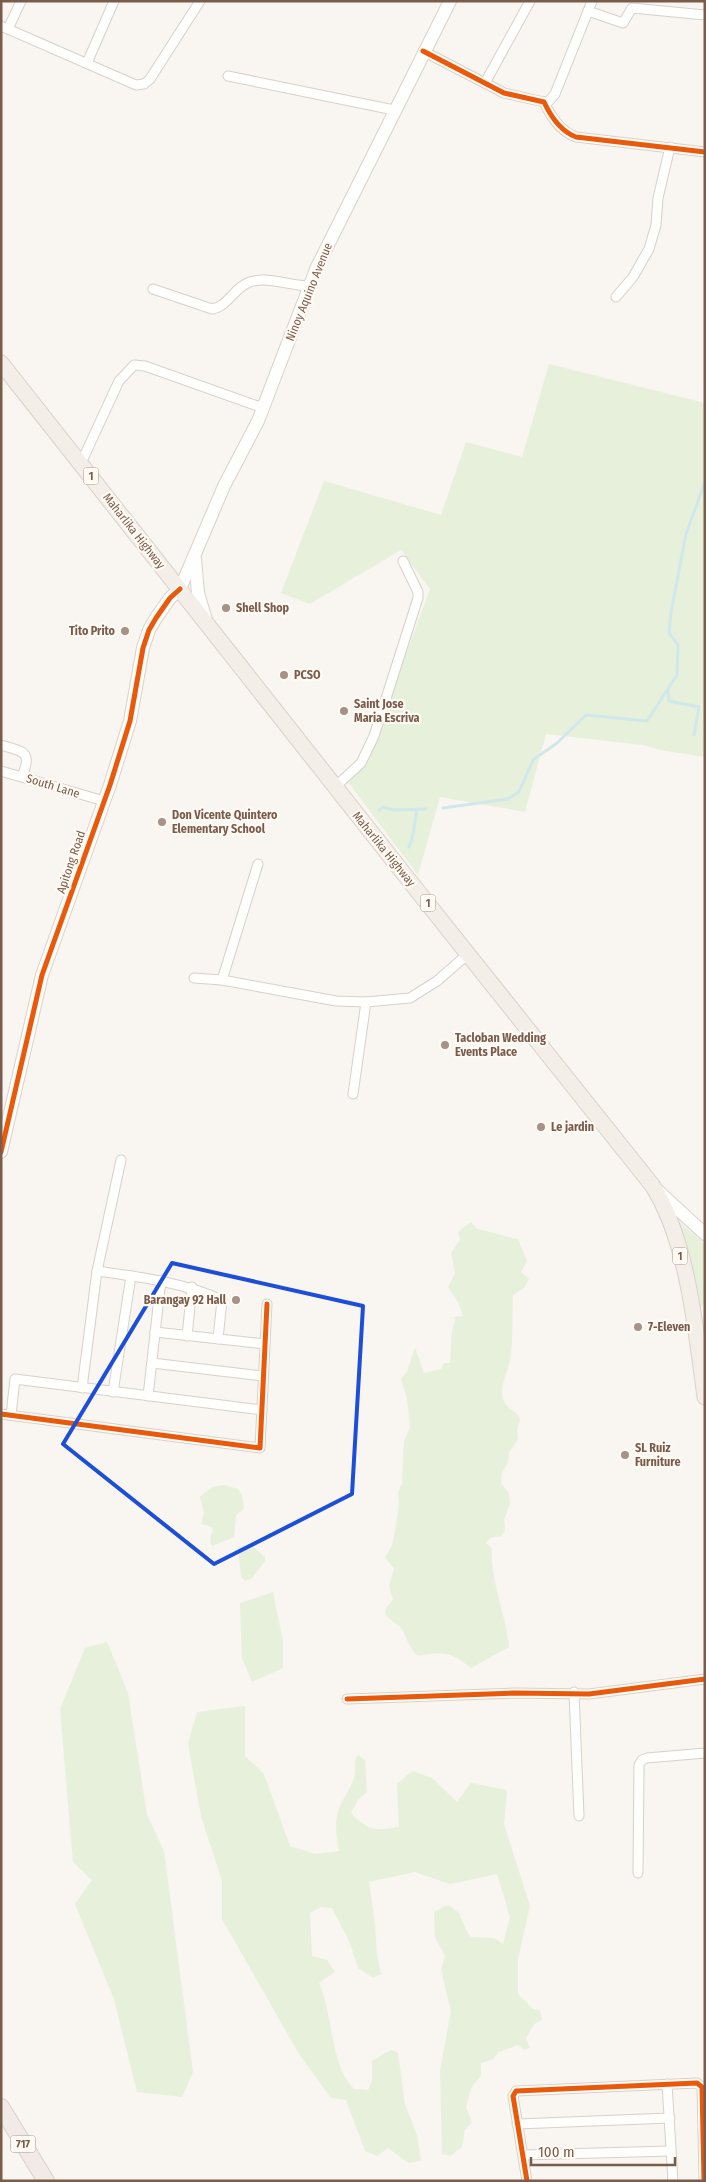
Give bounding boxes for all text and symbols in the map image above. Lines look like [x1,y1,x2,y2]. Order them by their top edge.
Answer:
street label: Ninoy Aquino Avenue [283,241,335,343]
road number: 1 [84,468,98,484]
street label: Maharlika Highway [100,490,168,572]
place label: Shell Shop [236,601,290,615]
marker: Shell Shop [220,602,232,614]
place label: Tito Prito [69,624,116,638]
marker: Tito Prito [119,625,131,637]
place label: PCSO [294,668,321,682]
marker: PCSO [278,669,290,681]
place label: Saint Jose Maria Escriva [354,697,420,725]
marker: Saint Jose Maria Escriva [338,705,350,717]
street label: South Lane [25,771,81,801]
place label: Don Vicente Quintero Elementary School [172,808,278,836]
street label: Maharlika Highway [350,809,419,890]
marker: Don Vicente Quintero Elementary School [156,816,168,828]
street label: Apitong Road [54,829,88,895]
road number: 1 [420,894,436,911]
place label: Tacloban Wedding Events Place [455,1031,546,1059]
marker: Tacloban Wedding Events Place [439,1039,451,1051]
place label: Le jardin [551,1120,594,1134]
marker: Le jardin [535,1121,547,1133]
road number: 1 [672,1248,688,1264]
place label: Barangay 92 Hall [144,1293,227,1307]
marker: Barangay 92 Hall [230,1294,242,1306]
place label: 7-Eleven [648,1320,690,1334]
marker: 7-Eleven [632,1321,644,1333]
place label: SL Ruiz Furniture [635,1441,680,1469]
marker: SL Ruiz Furniture [619,1449,631,1461]
scale bar [531,2134,675,2166]
road number: 717 [10,2136,36,2152]
text: 100 m [538,2143,575,2161]

